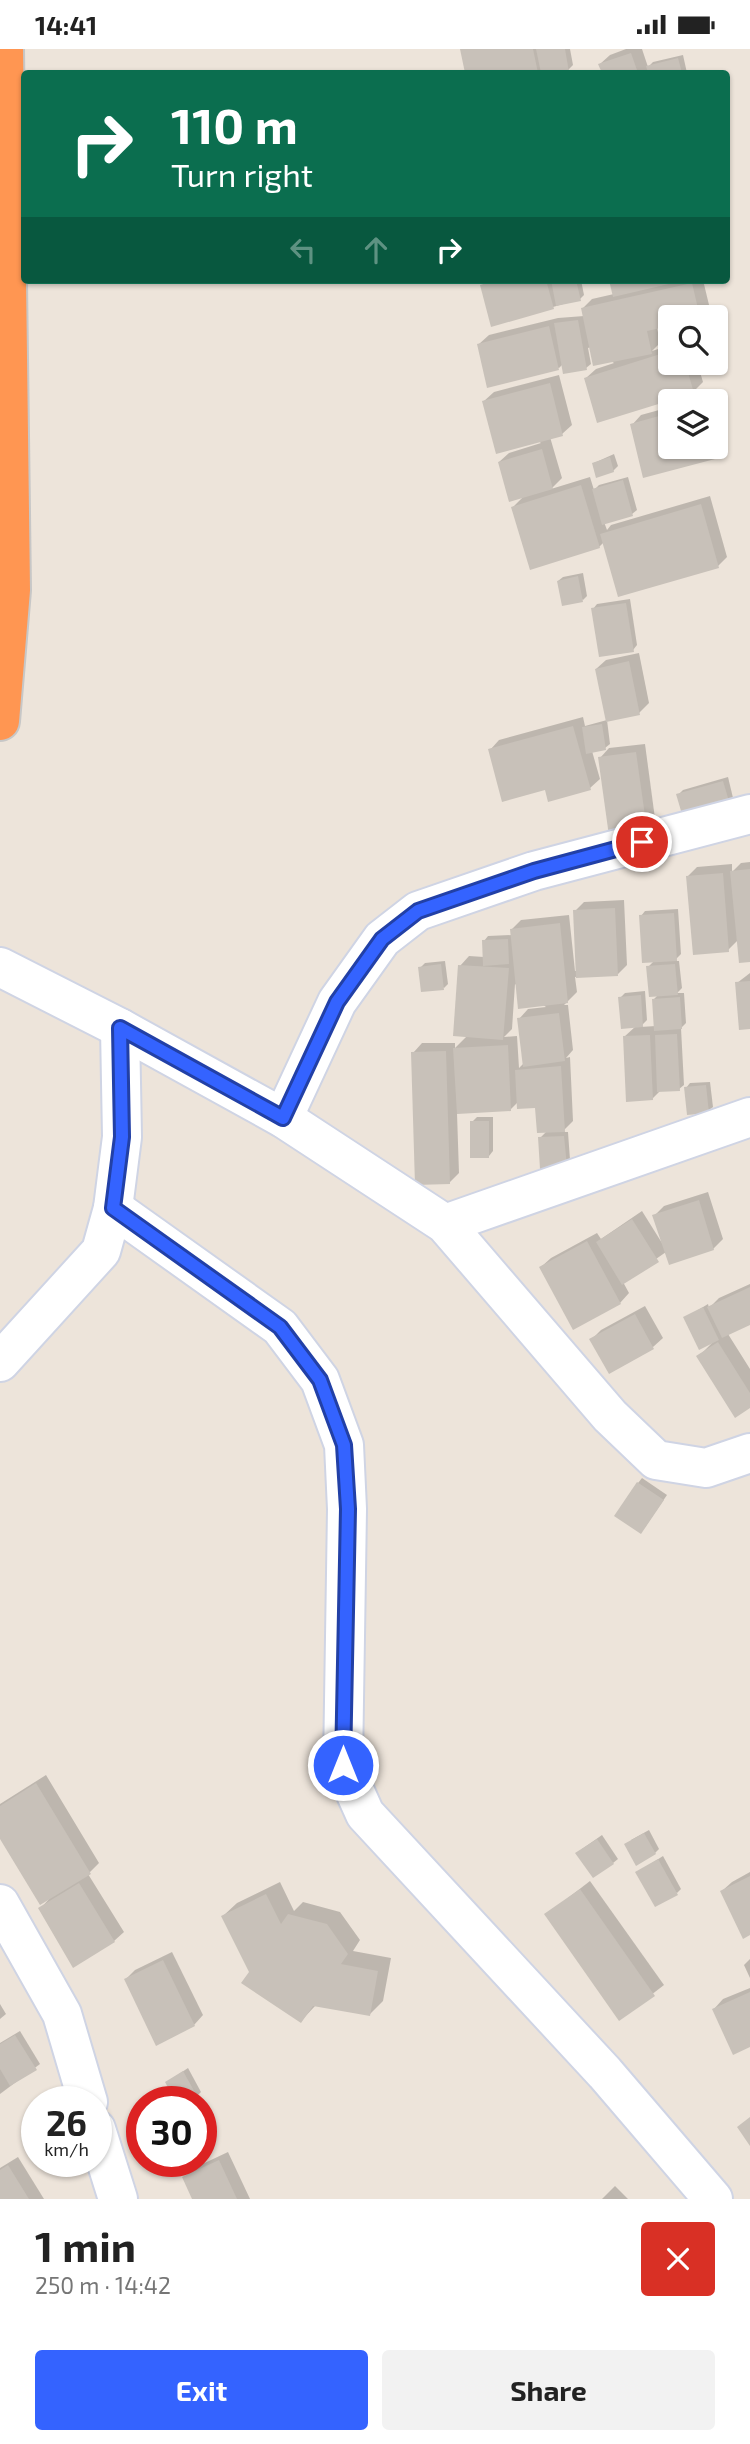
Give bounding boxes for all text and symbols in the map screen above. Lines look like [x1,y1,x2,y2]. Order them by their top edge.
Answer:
text: 14:41 [35,9,97,40]
text: 110 m [171,95,298,154]
icon: right [56,98,147,189]
text: Turn right [171,155,313,193]
icon: left [284,231,322,269]
icon: ahead [357,231,395,269]
icon: right [430,231,468,269]
map controls [658,305,728,459]
button: search [658,305,728,375]
button: layers [658,389,728,459]
pin [612,812,672,872]
icon: arrive [623,823,661,861]
position arrow [306,1728,380,1802]
speed limit sign: 30 [126,2086,217,2177]
text: 26 [46,2101,87,2143]
text: km/h [44,2138,89,2160]
text: 1 min [35,2220,136,2270]
button: close [641,2222,715,2296]
text: 250 m · 14:42 [35,2271,171,2299]
button: Exit [35,2350,368,2430]
button: Share [382,2350,715,2430]

